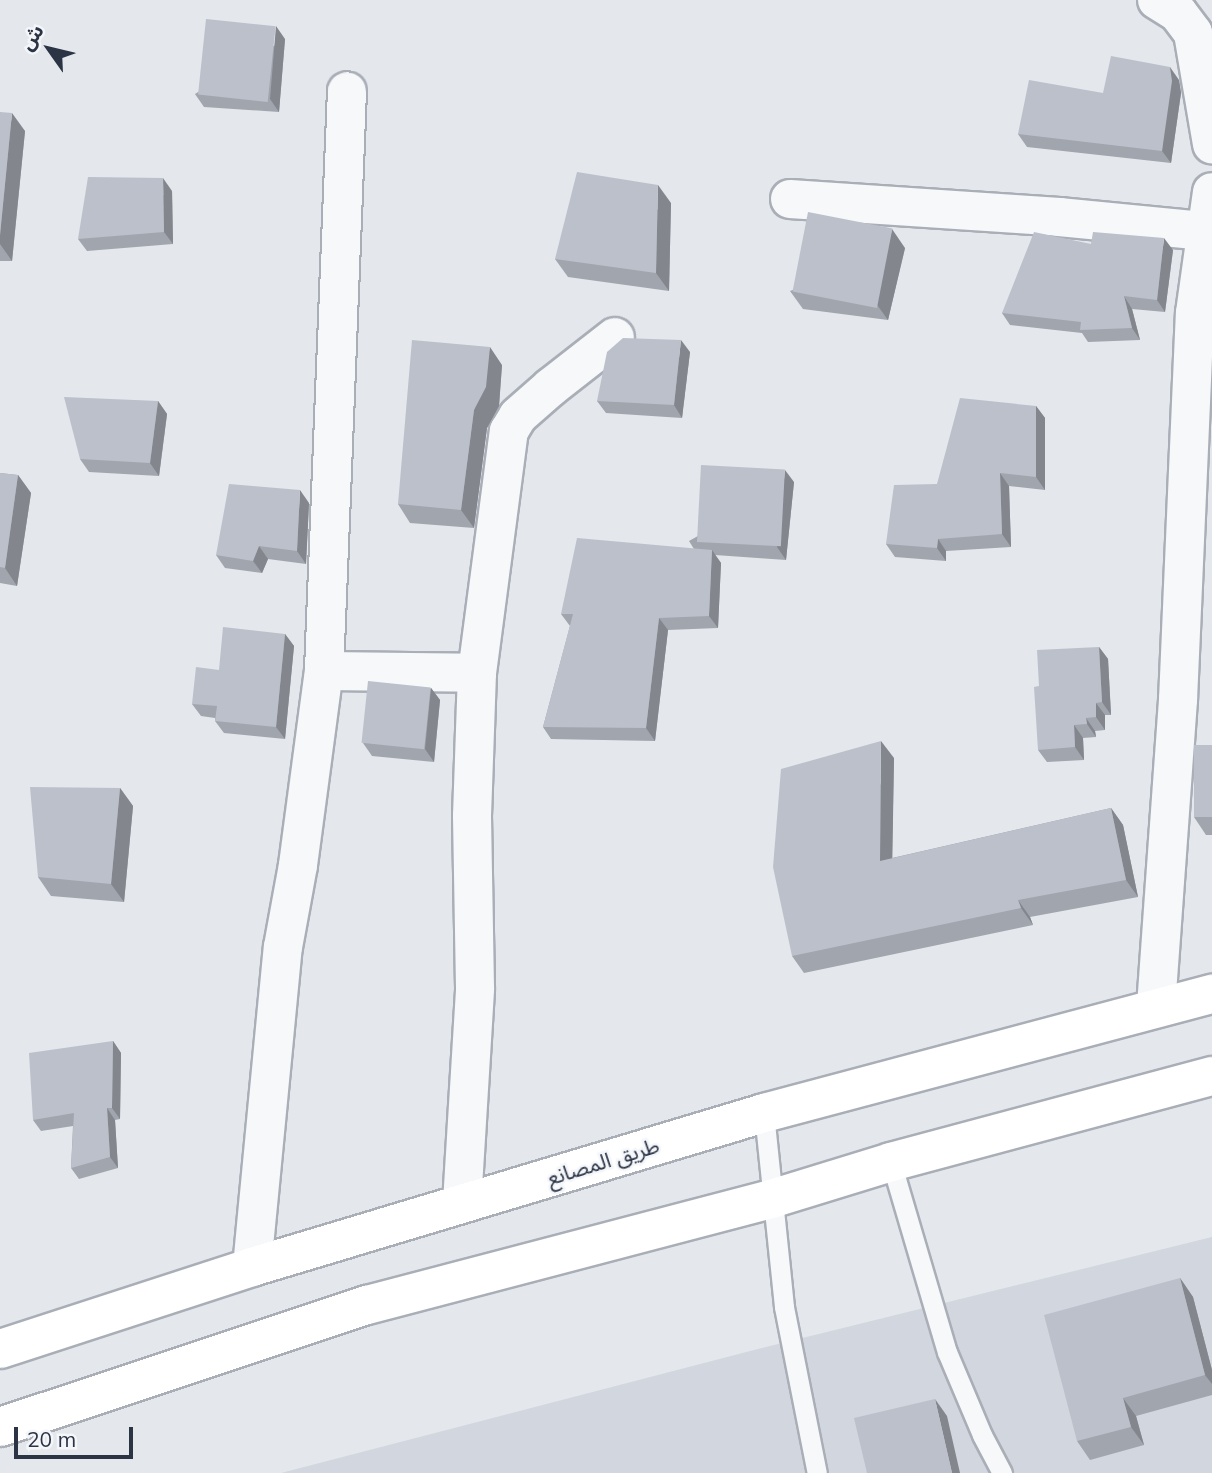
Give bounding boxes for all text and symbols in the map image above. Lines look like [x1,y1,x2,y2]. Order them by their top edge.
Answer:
north arrow [14,14,84,84]
text: ش [14,20,49,55]
street label: طريق المصانع [544,1132,662,1190]
scale bar [18,1414,136,1458]
text: 20 m [27,1426,76,1452]

